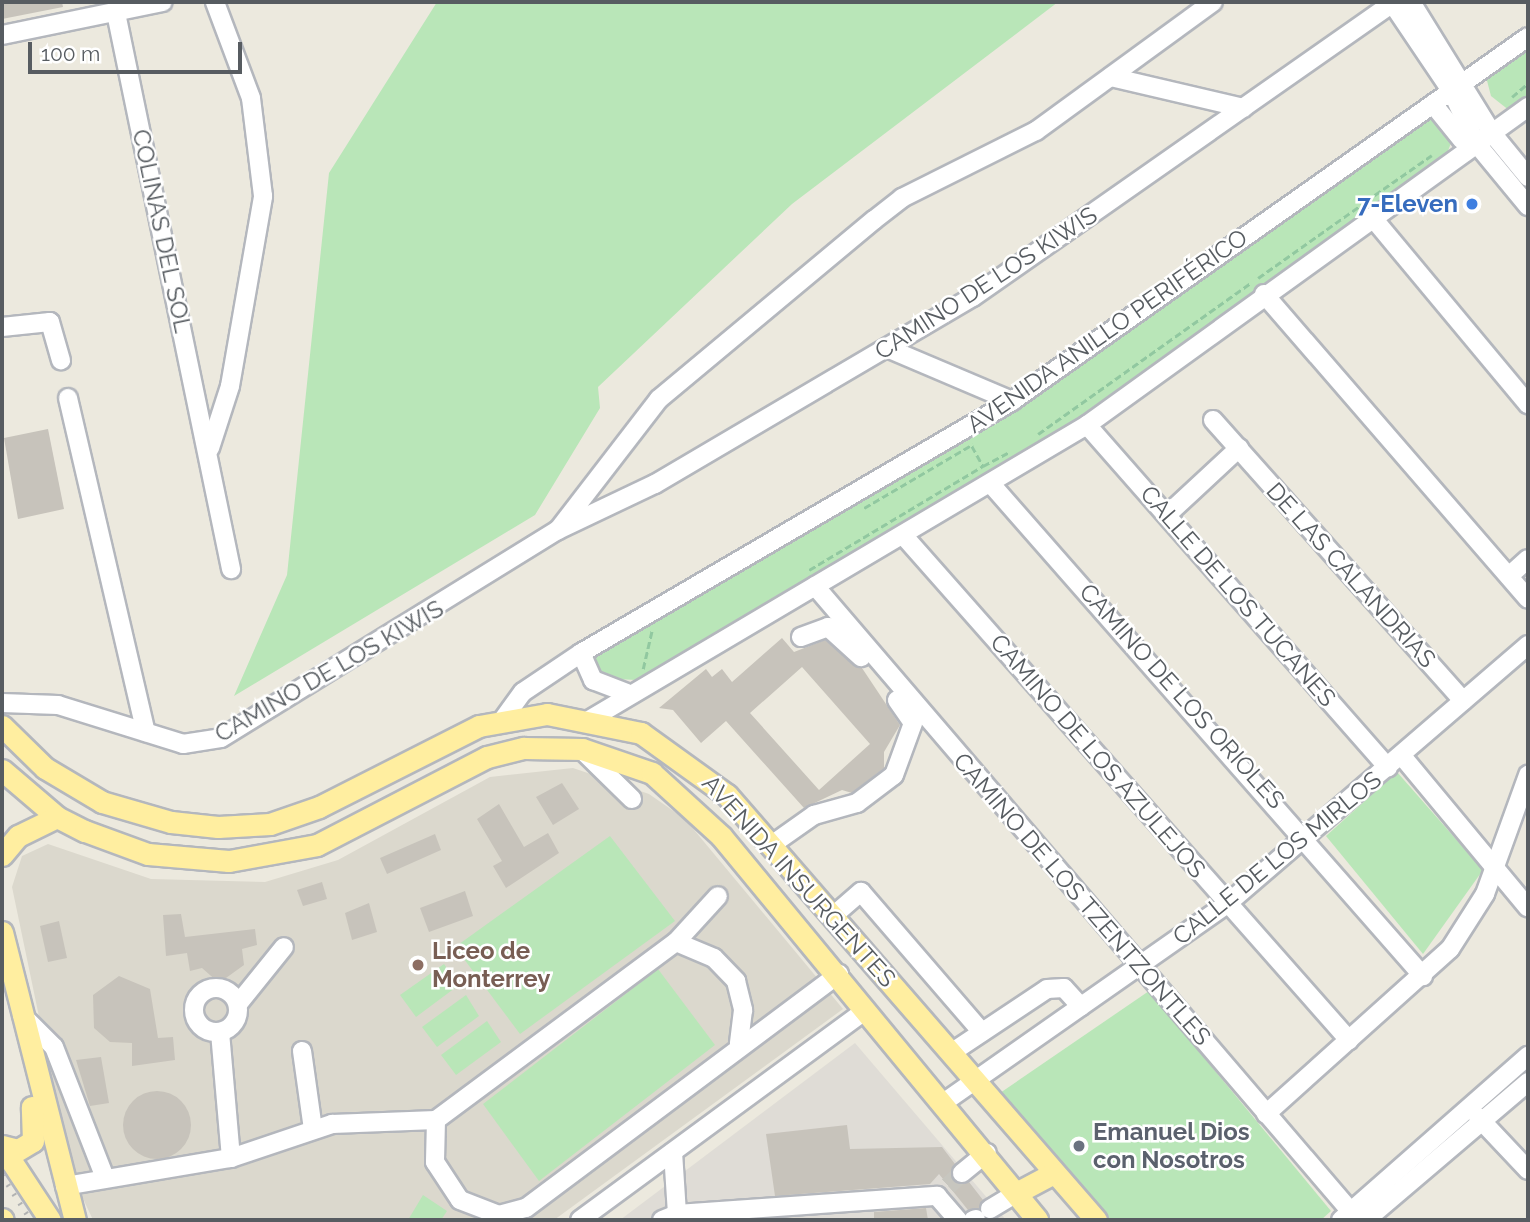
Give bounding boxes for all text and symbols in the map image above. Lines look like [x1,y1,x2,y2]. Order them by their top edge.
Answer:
scale bar [32,28,245,72]
text: 100 m [41,41,100,66]
street label: COLINAS DEL SOL [126,126,198,336]
place label: 7-Eleven [1357,190,1458,218]
marker: 7-Eleven [1464,196,1480,212]
street label: CAMINO DE LOS KIWIS [870,200,1102,366]
street label: AVENIDA ANILLO PERIFÉRICO [961,223,1253,439]
street label: DE LAS CALANDRIAS [1260,477,1442,673]
street label: CALLE DE LOS TUCANES [1134,479,1342,713]
street label: CAMINO DE LOS ORIOLES [1073,578,1291,814]
street label: CAMINO DE LOS KIWIS [210,594,448,748]
street label: CAMINO DE LOS AZULEJOS [984,628,1212,884]
street label: CAMINO DE LOS TZENTZONTLES [947,747,1217,1051]
street label: CALLE DE LOS MIRLOS [1167,765,1387,951]
street label: AVENIDA INSURGENTES [696,769,902,993]
place label: Liceo de Monterrey [432,937,551,993]
marker: Liceo de Monterrey [410,957,426,973]
place label: Emanuel Dios con Nosotros [1093,1118,1250,1174]
marker: Emanuel Dios con Nosotros [1071,1138,1087,1154]

